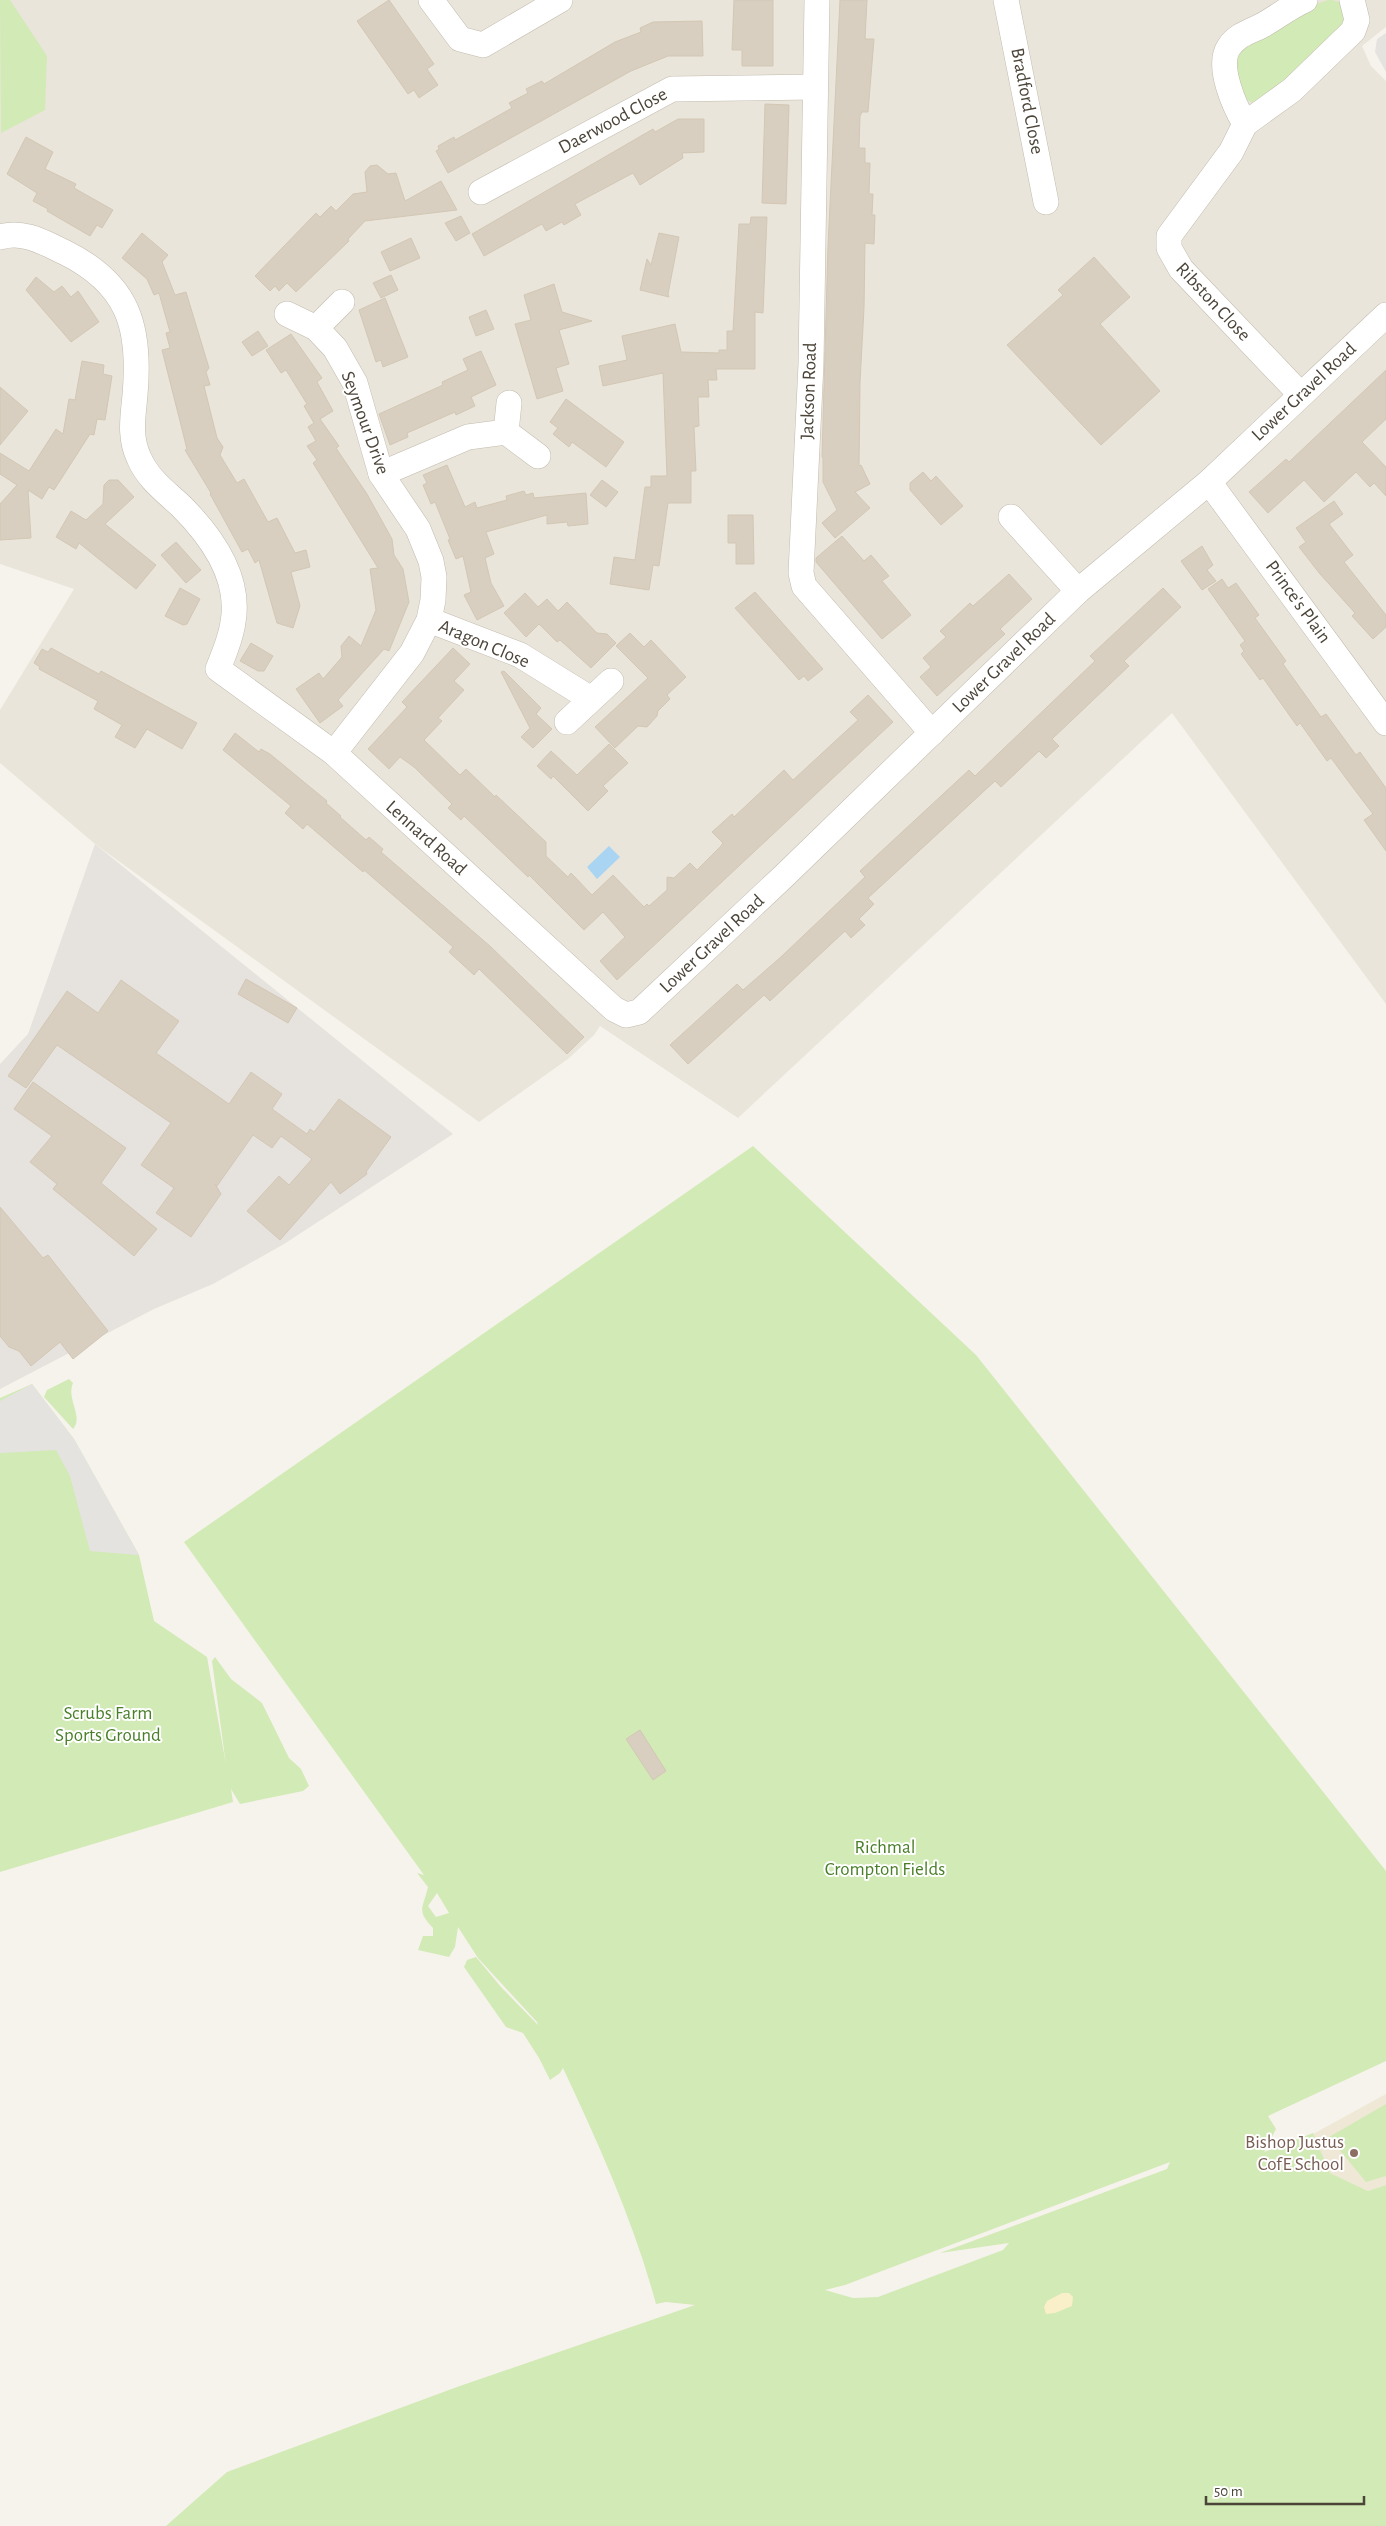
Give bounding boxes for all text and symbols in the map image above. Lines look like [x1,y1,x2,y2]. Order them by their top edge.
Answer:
street label: Bradford Close [1007,46,1047,156]
street label: Daerwood Close [556,84,670,158]
street label: Ribston Close [1172,259,1254,345]
street label: Lower Gravel Road [1248,339,1360,445]
street label: Jackson Road [798,342,820,440]
street label: Seymour Drive [338,369,392,477]
street label: Prince's Plain [1262,557,1334,647]
street label: Lower Gravel Road [949,609,1059,717]
street label: Aragon Close [436,616,532,672]
street label: Lennard Road [382,797,470,879]
street label: Lower Gravel Road [656,891,768,997]
park label: Scrubs Farm Sports Ground [55,1704,161,1745]
park label: Richmal Crompton Fields [825,1838,945,1879]
place label: Bishop Justus CofE School [1245,2133,1344,2174]
marker: Bishop Justus CofE School [1348,2147,1360,2159]
scale bar [1206,2474,1364,2506]
text: 50 m [1214,2484,1243,2499]

